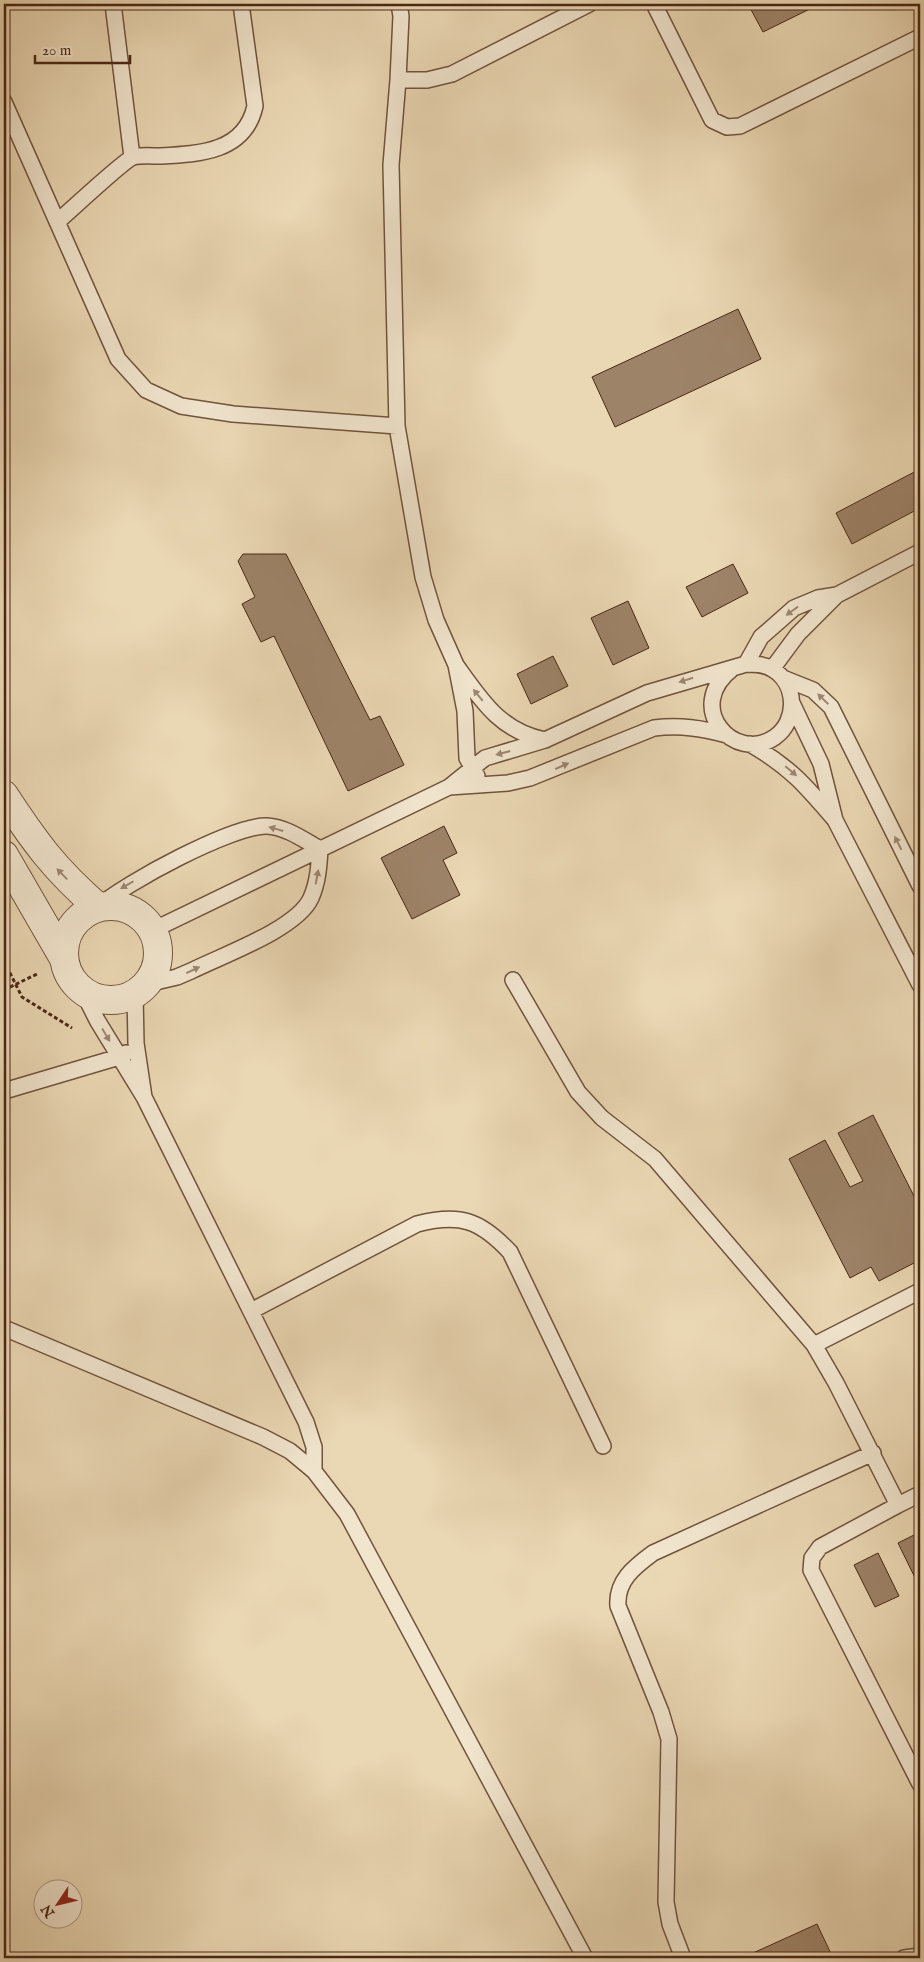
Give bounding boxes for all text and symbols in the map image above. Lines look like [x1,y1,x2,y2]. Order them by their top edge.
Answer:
scale bar [35,32,130,64]
text: 20 m [42,41,72,60]
one-way arrow [786,606,799,617]
one-way arrow [678,677,693,685]
one-way arrow [472,689,483,702]
one-way arrow [817,693,829,705]
one-way arrow [495,749,510,757]
one-way arrow [555,762,569,770]
one-way arrow [784,765,796,777]
one-way arrow [268,824,283,832]
one-way arrow [894,835,903,850]
one-way arrow [56,868,68,880]
one-way arrow [313,870,321,885]
one-way arrow [120,881,133,890]
one-way arrow [186,966,200,974]
one-way arrow [101,1028,110,1041]
north arrow [32,1880,82,1930]
text: N [37,1901,60,1922]

